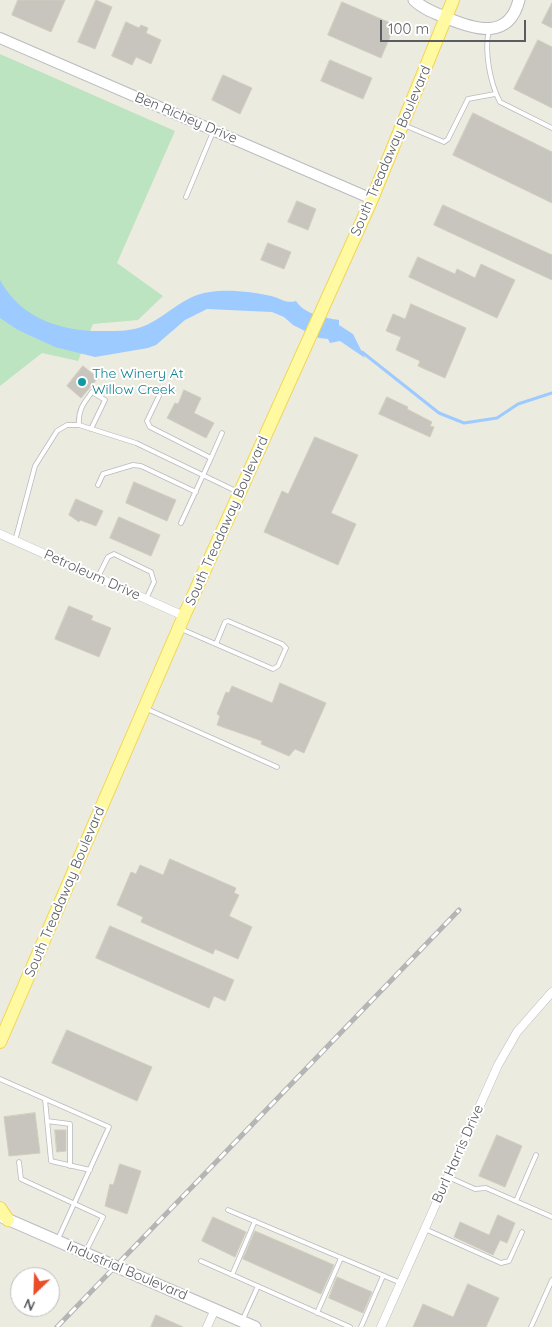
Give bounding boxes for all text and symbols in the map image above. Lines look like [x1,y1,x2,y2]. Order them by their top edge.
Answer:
scale bar [382,10,528,42]
text: 100 m [388,19,429,38]
street label: South Treadaway Boulevard [347,63,435,239]
street label: Ben Richey Drive [132,89,240,147]
place label: The Winery At Willow Creek [92,366,184,398]
marker: The Winery At Willow Creek [76,376,88,388]
street label: South Treadaway Boulevard [182,434,272,608]
street label: Petroleum Drive [41,546,143,604]
street label: South Treadaway Boulevard [21,804,109,980]
street label: Burl Harris Drive [429,1102,487,1206]
street label: Industrial Boulevard [64,1238,190,1304]
north arrow [10,1267,60,1317]
text: N [21,1294,38,1315]

